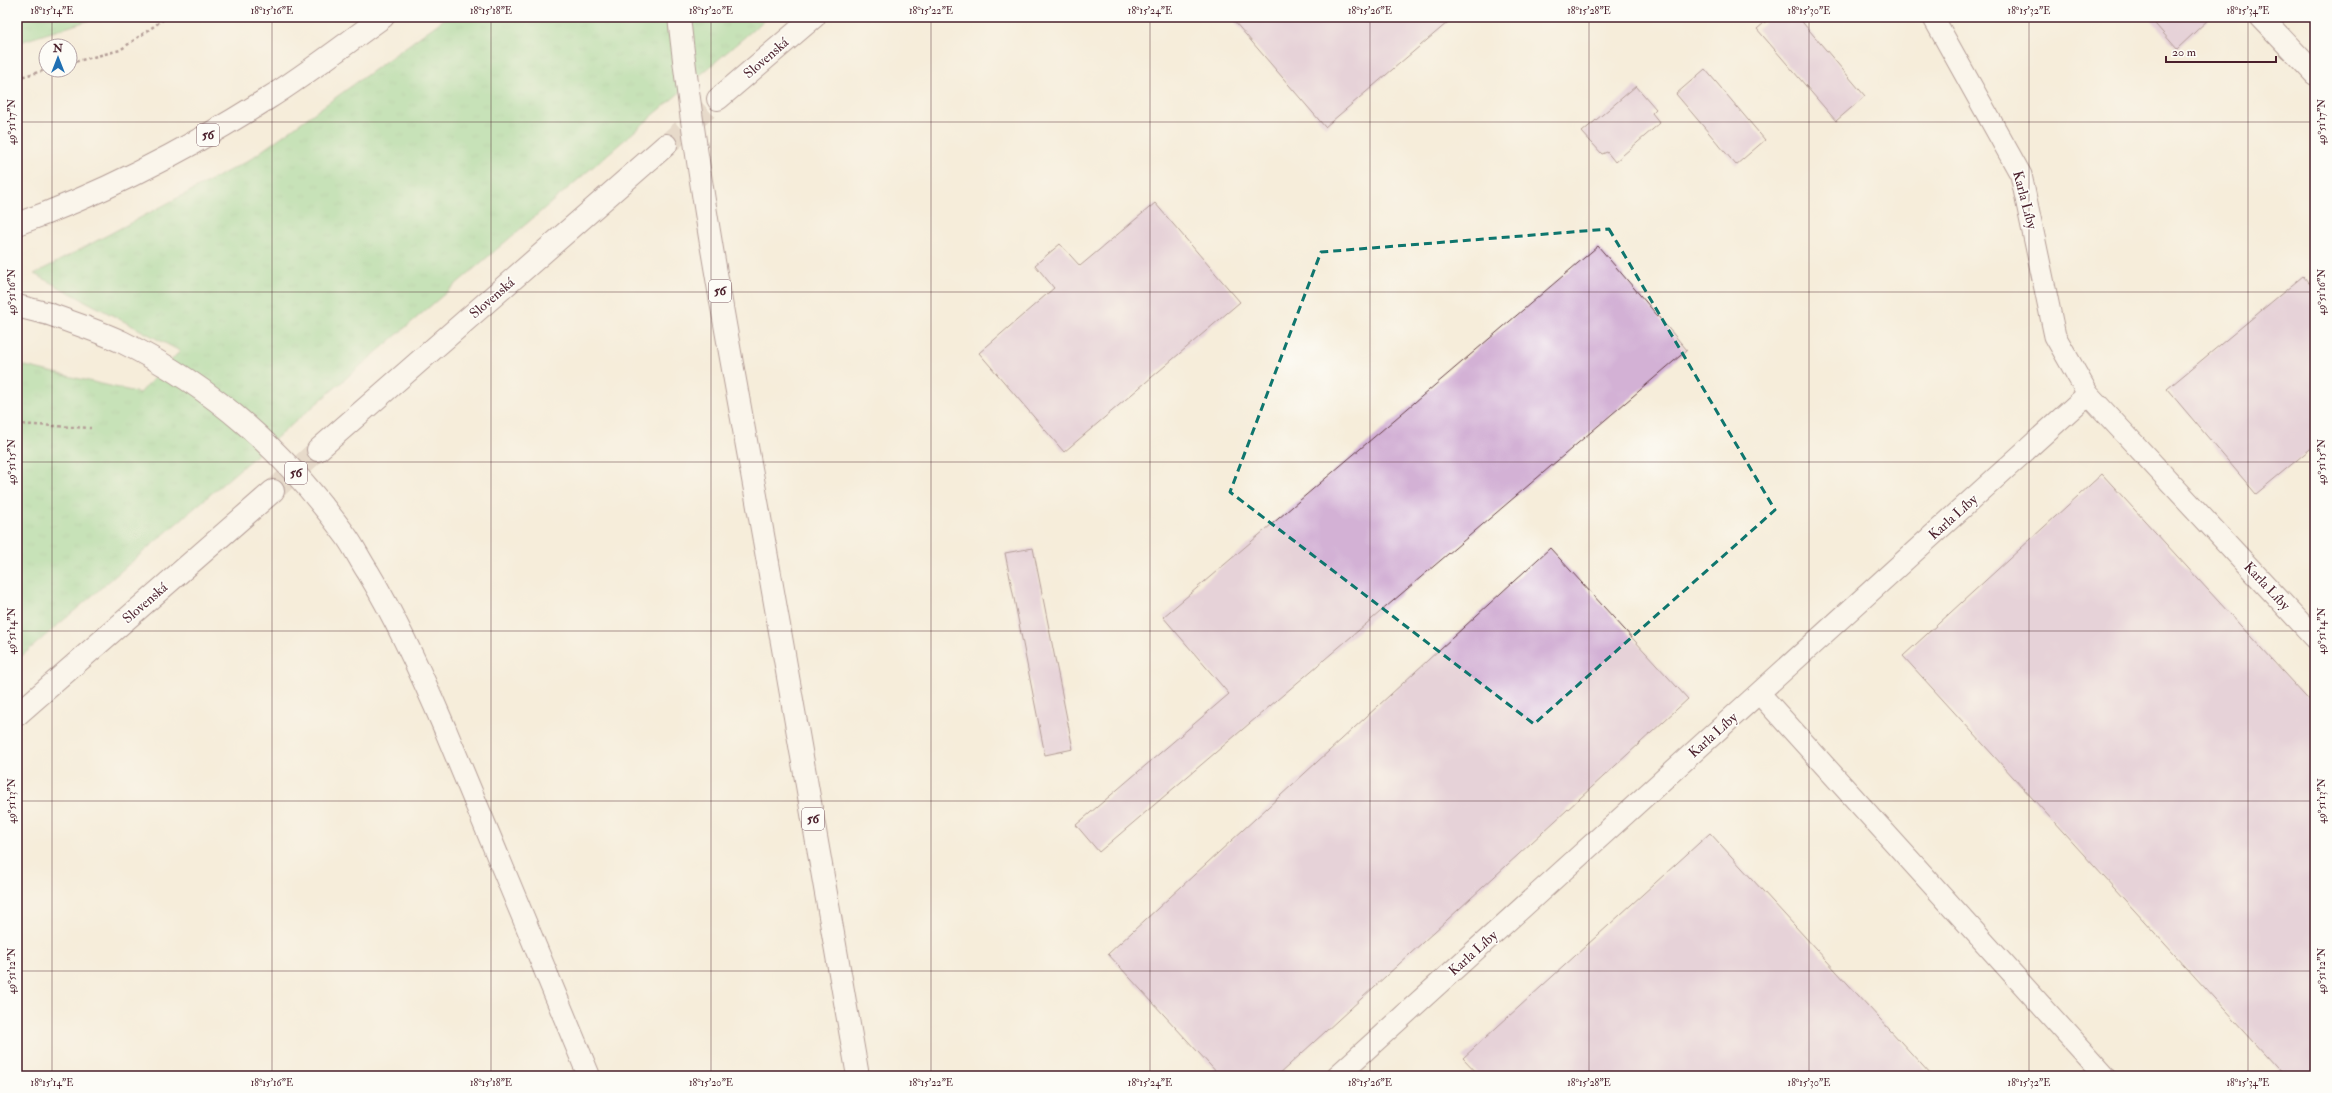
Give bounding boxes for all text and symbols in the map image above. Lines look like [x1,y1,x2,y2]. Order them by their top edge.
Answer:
text: 18°15'14"E [31,5,73,17]
text: 18°15'16"E [251,5,293,17]
text: 18°15'18"E [470,5,512,17]
text: 18°15'20"E [689,5,733,17]
text: 18°15'22"E [909,5,953,17]
text: 18°15'24"E [1128,5,1172,17]
text: 18°15'26"E [1348,5,1392,17]
text: 18°15'28"E [1567,5,1611,17]
text: 18°15'30"E [1788,5,1830,17]
text: 18°15'32"E [2008,5,2050,17]
text: 18°15'34"E [2226,5,2270,17]
street label: Slovenská [740,34,792,82]
north arrow [38,38,78,78]
scale bar [2166,38,2276,64]
text: N [52,42,64,55]
text: 20 m [2172,45,2197,60]
text: 49°51'17"N [6,99,18,145]
text: 49°51'17"N [2316,99,2328,145]
road number: 56 [197,124,219,146]
street label: Karla Líby [2008,169,2041,232]
text: 49°51'16"N [6,269,18,315]
text: 49°51'16"N [2316,269,2328,315]
street label: Slovenská [466,274,518,322]
road number: 56 [709,280,731,302]
text: 49°51'15"N [6,439,18,485]
text: 49°51'15"N [2316,439,2328,485]
road number: 56 [285,462,307,484]
street label: Karla Líby [1925,490,1982,544]
street label: Karla Líby [2240,558,2294,615]
street label: Slovenská [119,579,171,627]
text: 49°51'14"N [6,608,18,654]
text: 49°51'14"N [2316,608,2328,654]
street label: Karla Líby [1685,708,1742,762]
text: 49°51'13"N [6,778,18,824]
text: 49°51'13"N [2316,778,2328,824]
road number: 56 [802,808,824,830]
street label: Karla Líby [1445,926,1502,980]
text: 49°51'12"N [6,948,18,994]
text: 49°51'12"N [2316,948,2328,994]
text: 18°15'14"E [31,1077,73,1089]
text: 18°15'16"E [251,1077,293,1089]
text: 18°15'18"E [470,1077,512,1089]
text: 18°15'20"E [689,1077,733,1089]
text: 18°15'22"E [909,1077,953,1089]
text: 18°15'24"E [1128,1077,1172,1089]
text: 18°15'26"E [1348,1077,1392,1089]
text: 18°15'28"E [1567,1077,1611,1089]
text: 18°15'30"E [1788,1077,1830,1089]
text: 18°15'32"E [2008,1077,2050,1089]
text: 18°15'34"E [2226,1077,2270,1089]

